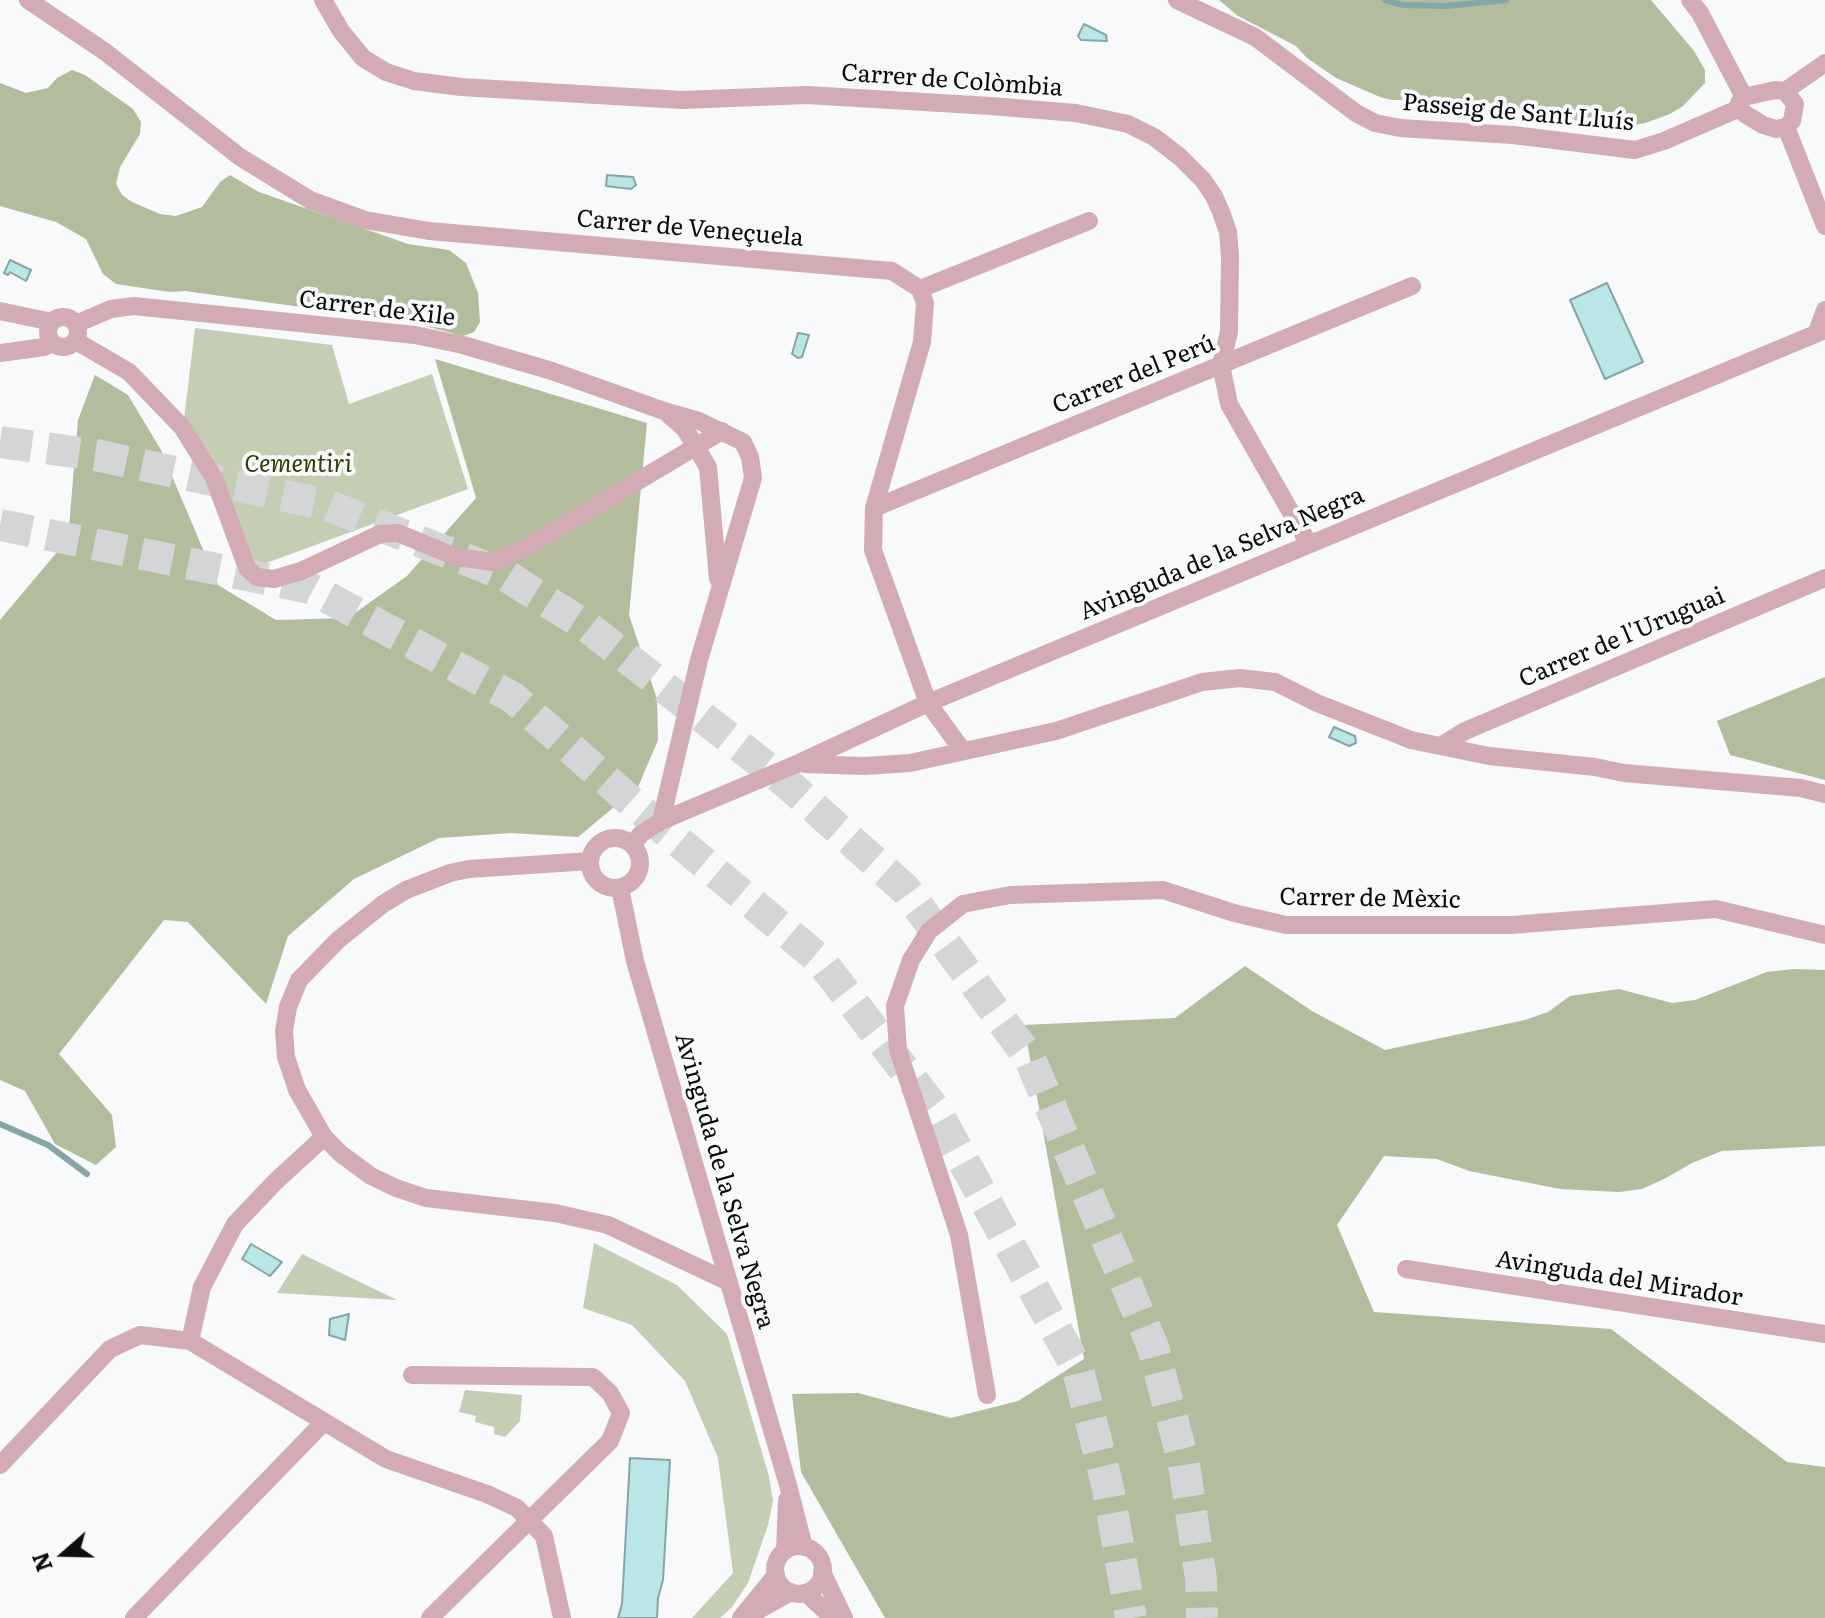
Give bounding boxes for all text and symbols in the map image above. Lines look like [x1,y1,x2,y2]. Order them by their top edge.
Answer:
street label: Carrer de Colòmbia [840,59,1064,103]
street label: Passeig de Sant Lluís [1401,89,1635,137]
street label: Carrer de Veneçuela [575,205,805,253]
street label: Carrer de Xile [297,285,457,333]
street label: Carrer del Perú [1049,329,1219,421]
park label: Cementiri [244,451,352,479]
street label: Avinguda de la Selva Negra [1075,481,1369,627]
street label: Carrer de l'Uruguai [1515,582,1729,694]
street label: Carrer de Mèxic [1279,883,1461,915]
street label: Avinguda de la Selva Negra [668,1030,780,1332]
street label: Avinguda del Mirador [1493,1245,1745,1313]
north arrow [24,1514,104,1594]
text: N [22,1548,60,1577]

